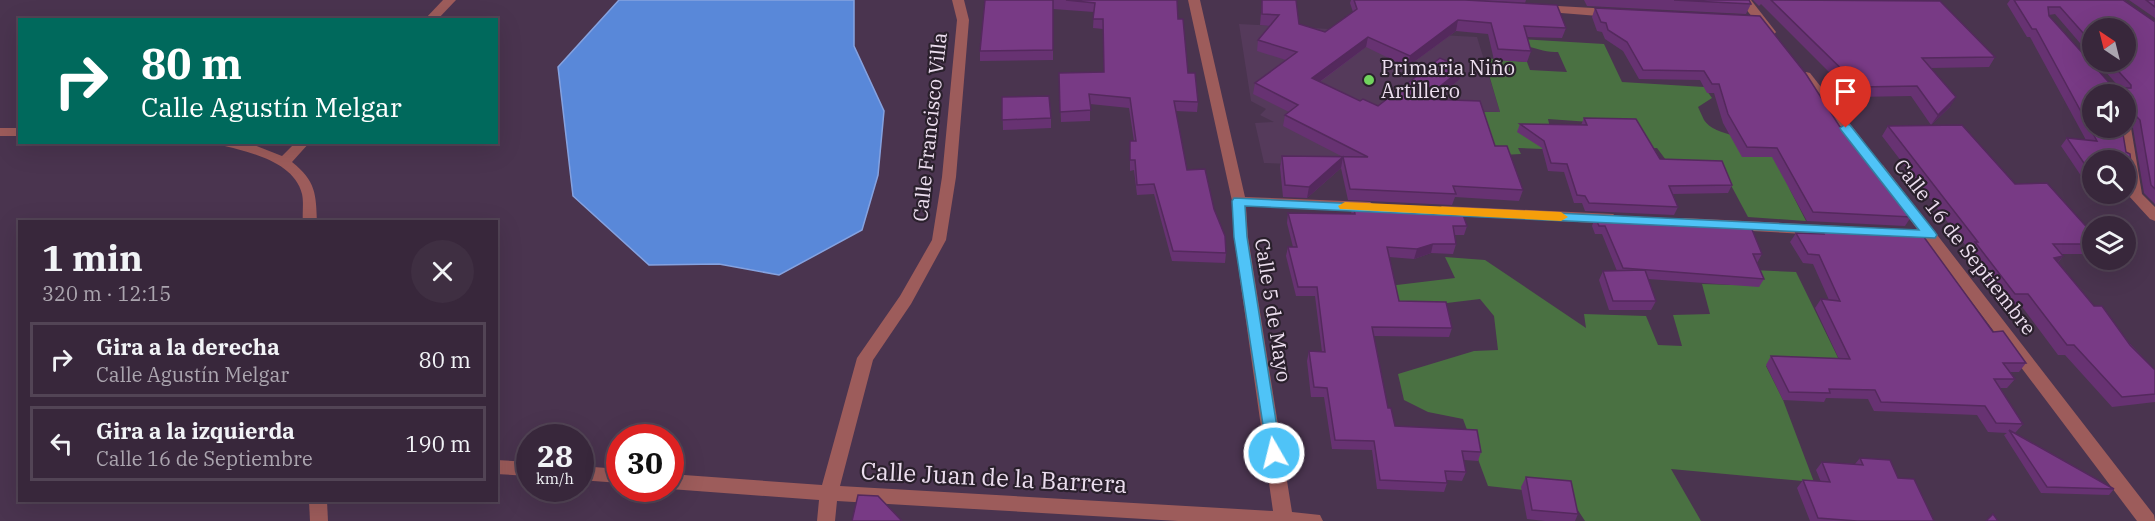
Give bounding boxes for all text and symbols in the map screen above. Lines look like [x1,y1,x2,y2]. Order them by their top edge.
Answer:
north arrow [2082,18,2136,72]
map controls [2082,18,2136,270]
street label: Calle Francisco Villa [906,31,953,223]
text: 80 m [141,36,242,91]
icon: right [42,42,120,120]
place label: Primaria Niño Artillero [1381,54,1515,104]
pin [1820,66,1871,128]
marker: Primaria Niño Artillero [1362,73,1376,87]
icon: arrive [1829,75,1862,108]
button: sound [2082,84,2136,138]
text: Calle Agustín Melgar [141,89,402,124]
button: search [2082,150,2136,204]
street label: Calle 16 de Septiembre [1888,153,2043,340]
button: layers [2082,216,2136,270]
text: 1 min [42,234,143,281]
street label: Calle 5 de Mayo [1249,236,1298,384]
button: close [411,240,474,303]
text: 320 m · 12:15 [42,280,171,307]
text: Gira a la derecha [96,332,280,361]
icon: right [45,343,78,376]
text: 80 m [419,345,471,374]
text: Calle Agustín Melgar [96,361,289,388]
text: Gira a la izquierda [96,416,295,445]
position arrow [1242,421,1306,485]
speed limit sign: 30 [606,424,684,502]
icon: left [45,427,78,460]
text: 190 m [405,429,471,458]
text: 28 [537,436,573,475]
text: Calle 16 de Septiembre [96,445,313,472]
street label: Calle Juan de la Barrera [860,454,1128,500]
text: km/h [536,469,574,488]

